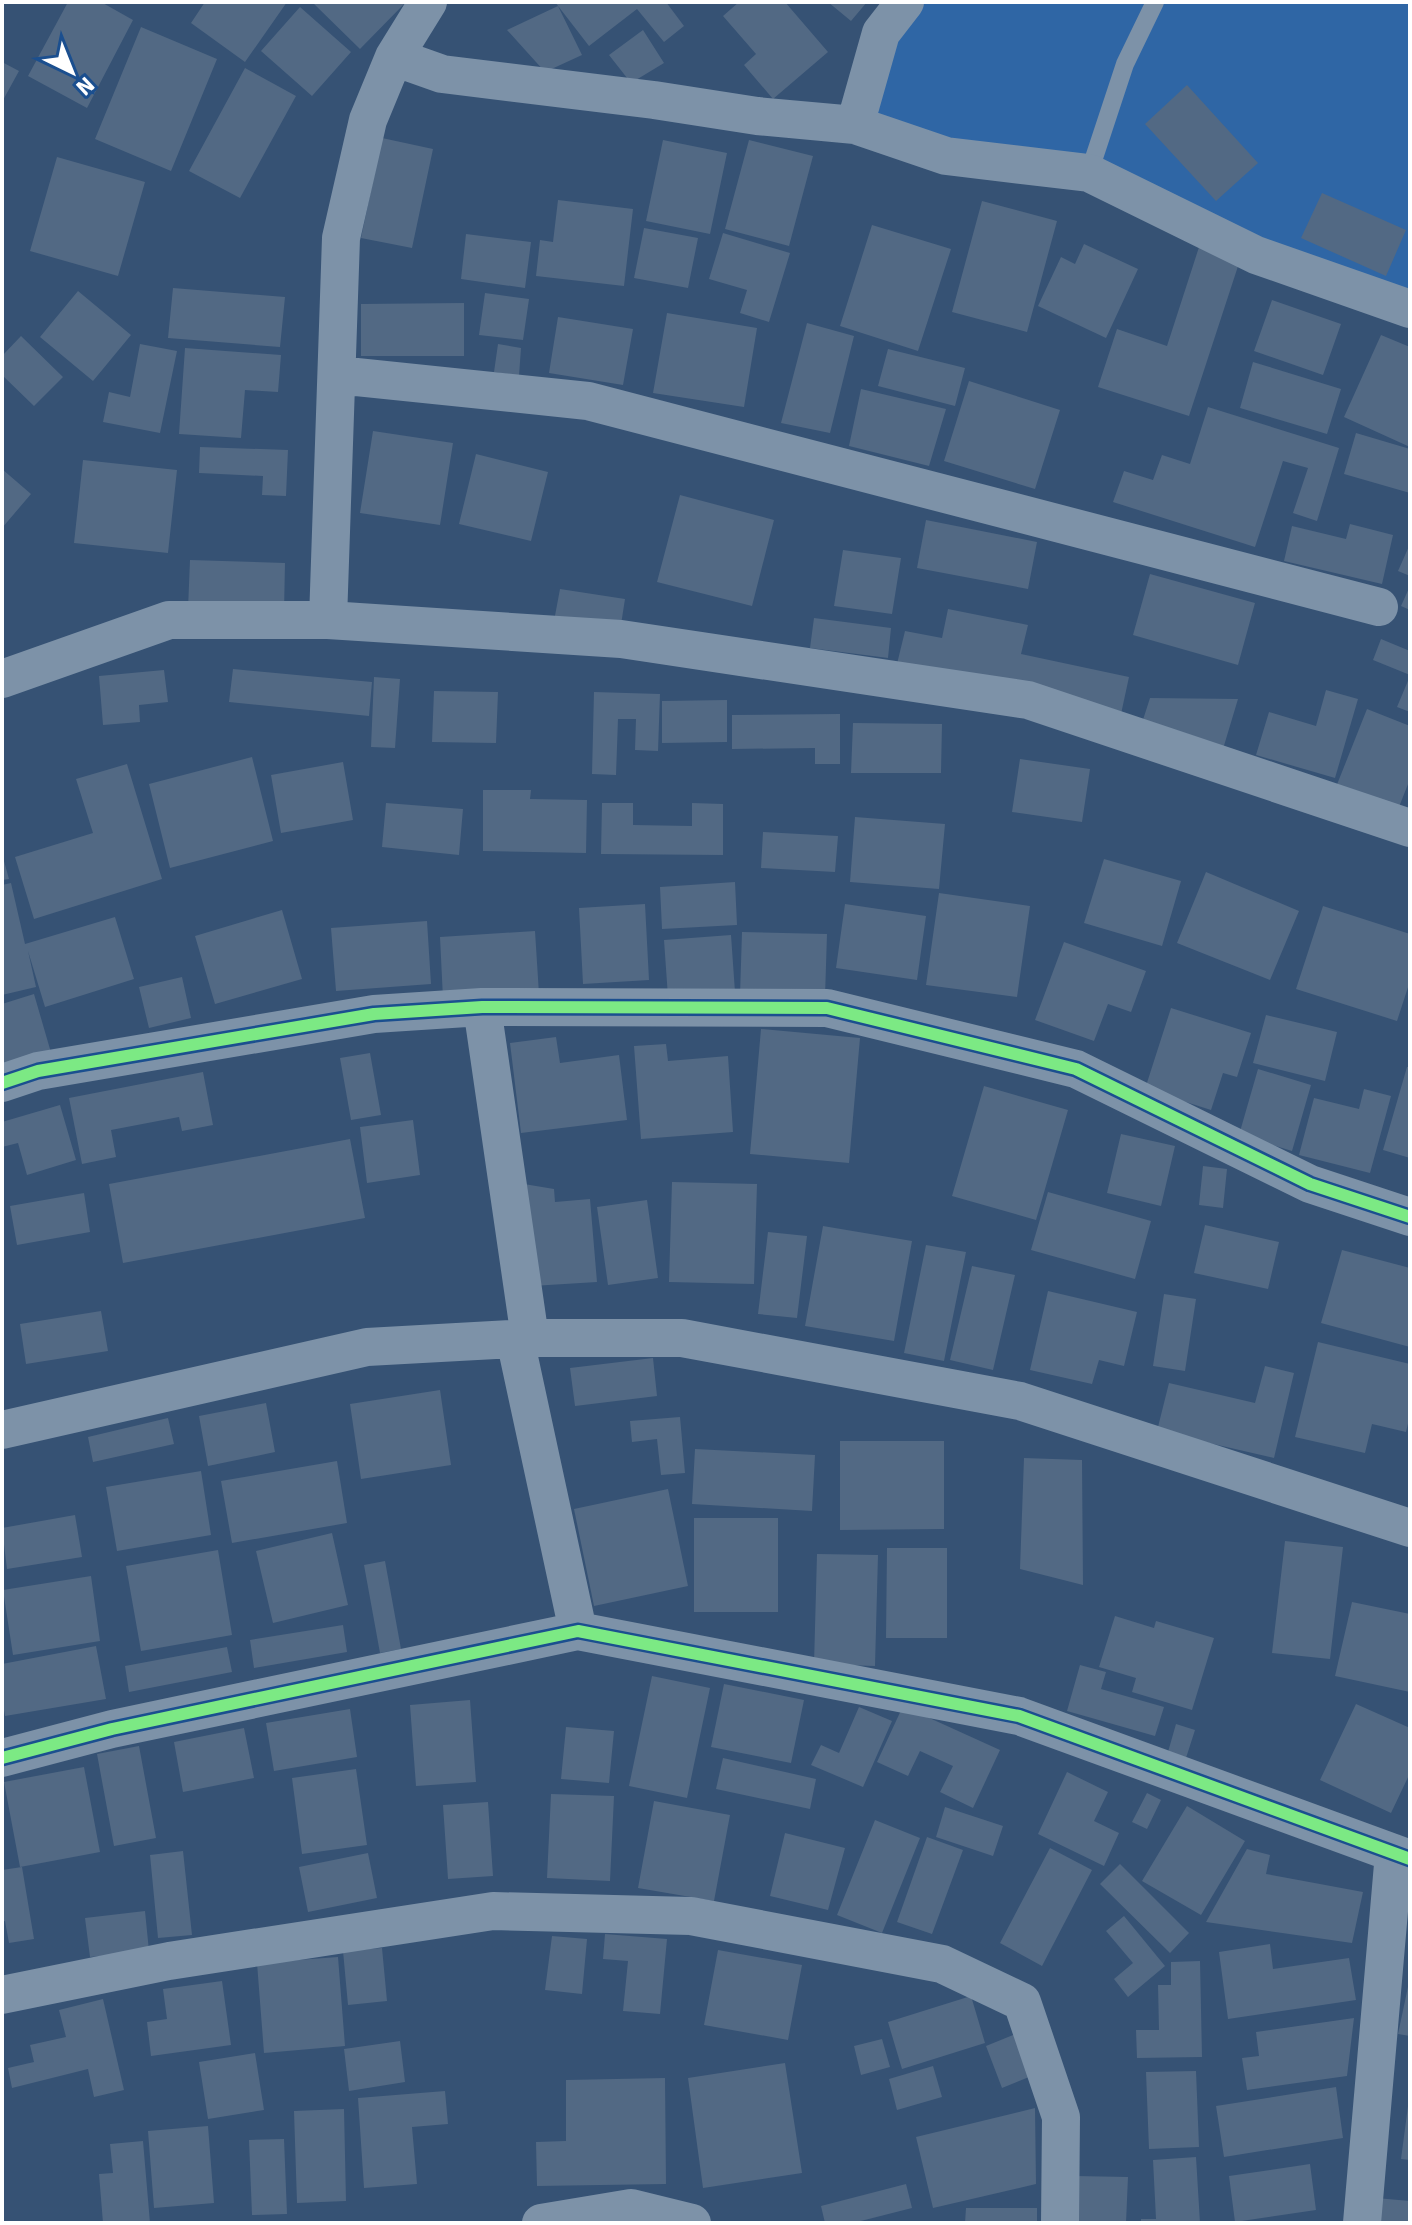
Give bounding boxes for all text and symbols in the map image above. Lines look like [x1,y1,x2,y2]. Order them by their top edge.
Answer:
north arrow [32,32,112,112]
text: N [70,71,100,101]

